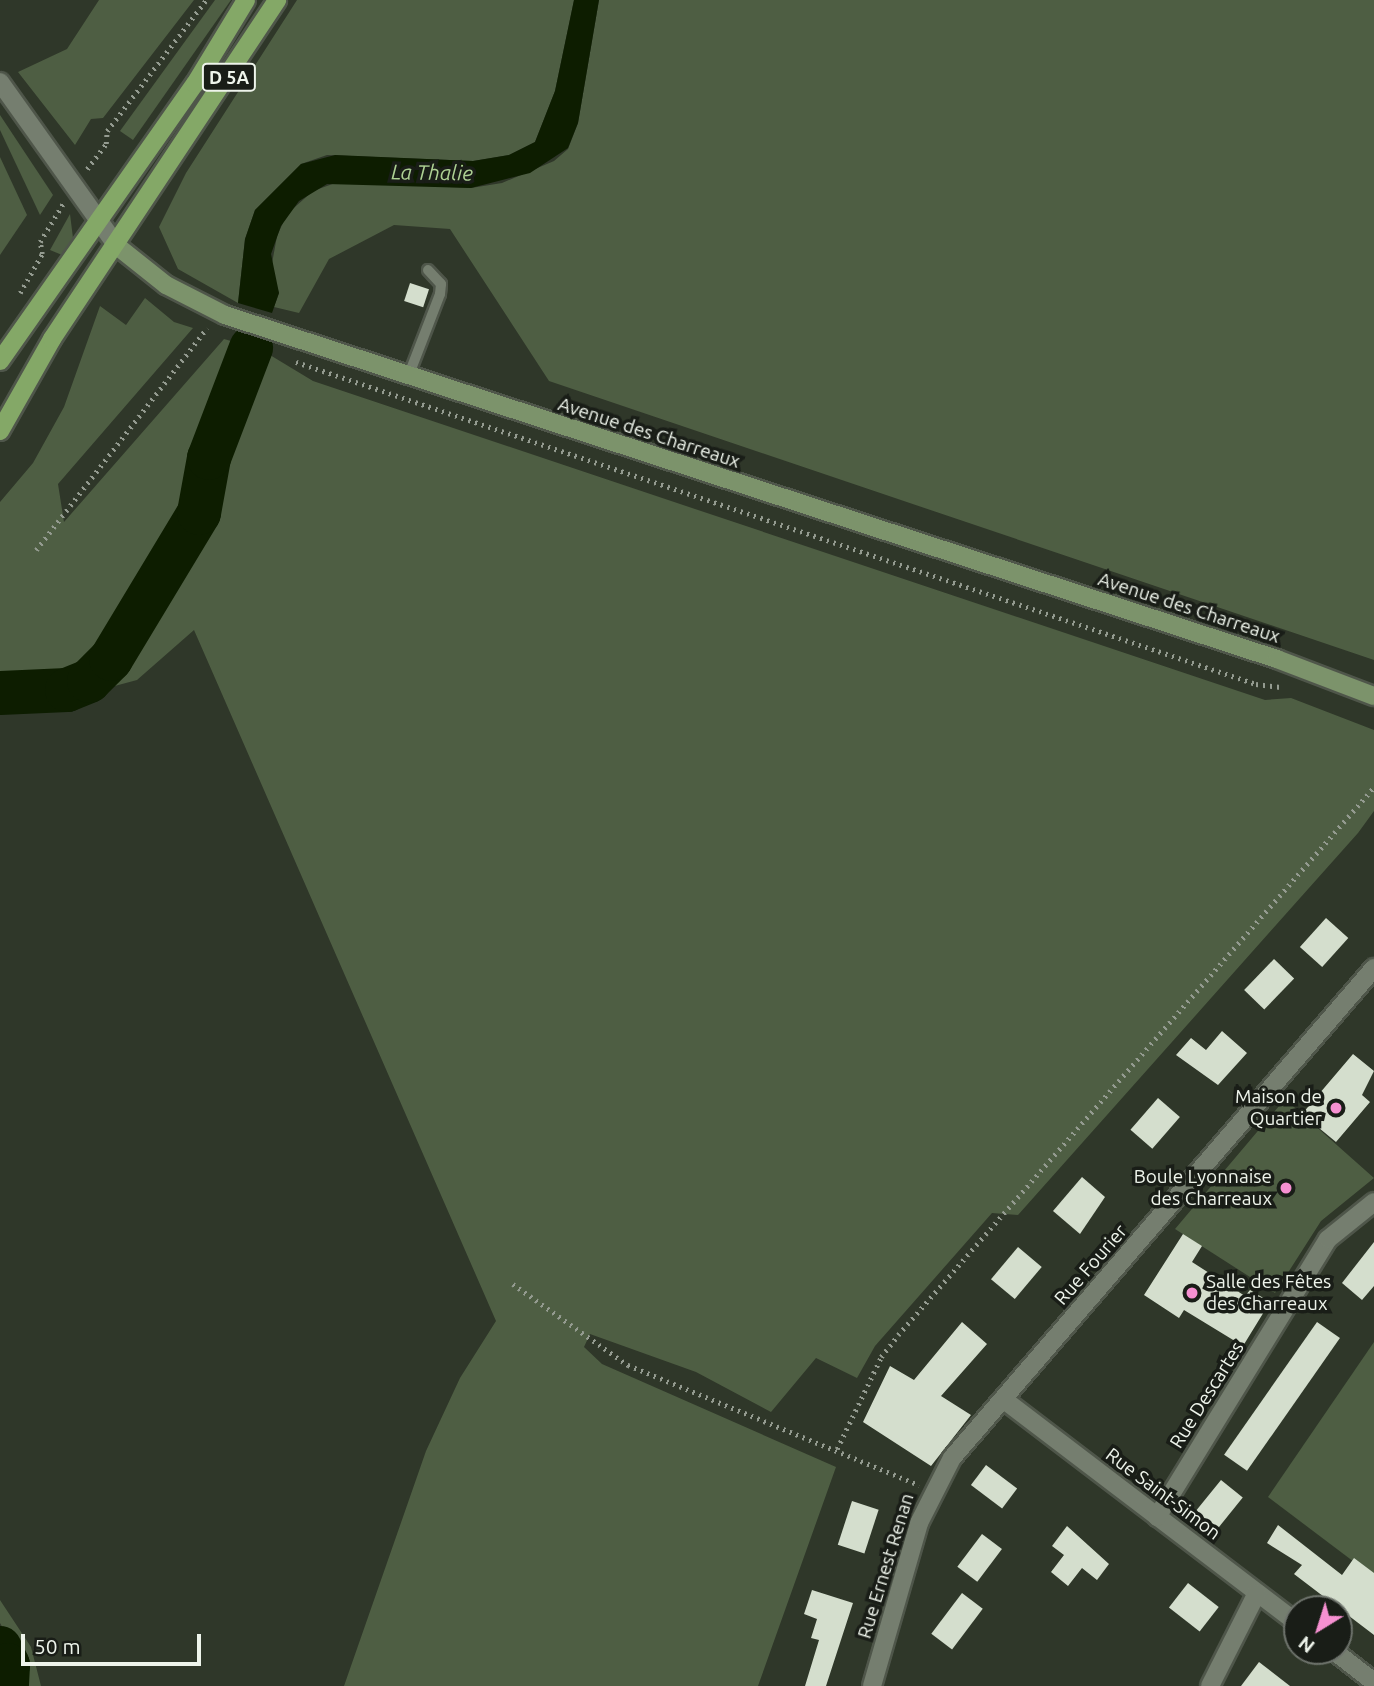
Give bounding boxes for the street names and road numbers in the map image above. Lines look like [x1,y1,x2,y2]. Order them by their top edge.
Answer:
road number: D 5A [201,62,257,92]
street label: Avenue des Charreaux [555,393,743,473]
street label: Avenue des Charreaux [1095,568,1283,648]
street label: Rue Fourier [1050,1220,1132,1310]
street label: Rue Descartes [1165,1337,1249,1453]
street label: Rue Saint-Simon [1101,1443,1225,1545]
street label: Rue Ernest Renan [853,1491,919,1641]

